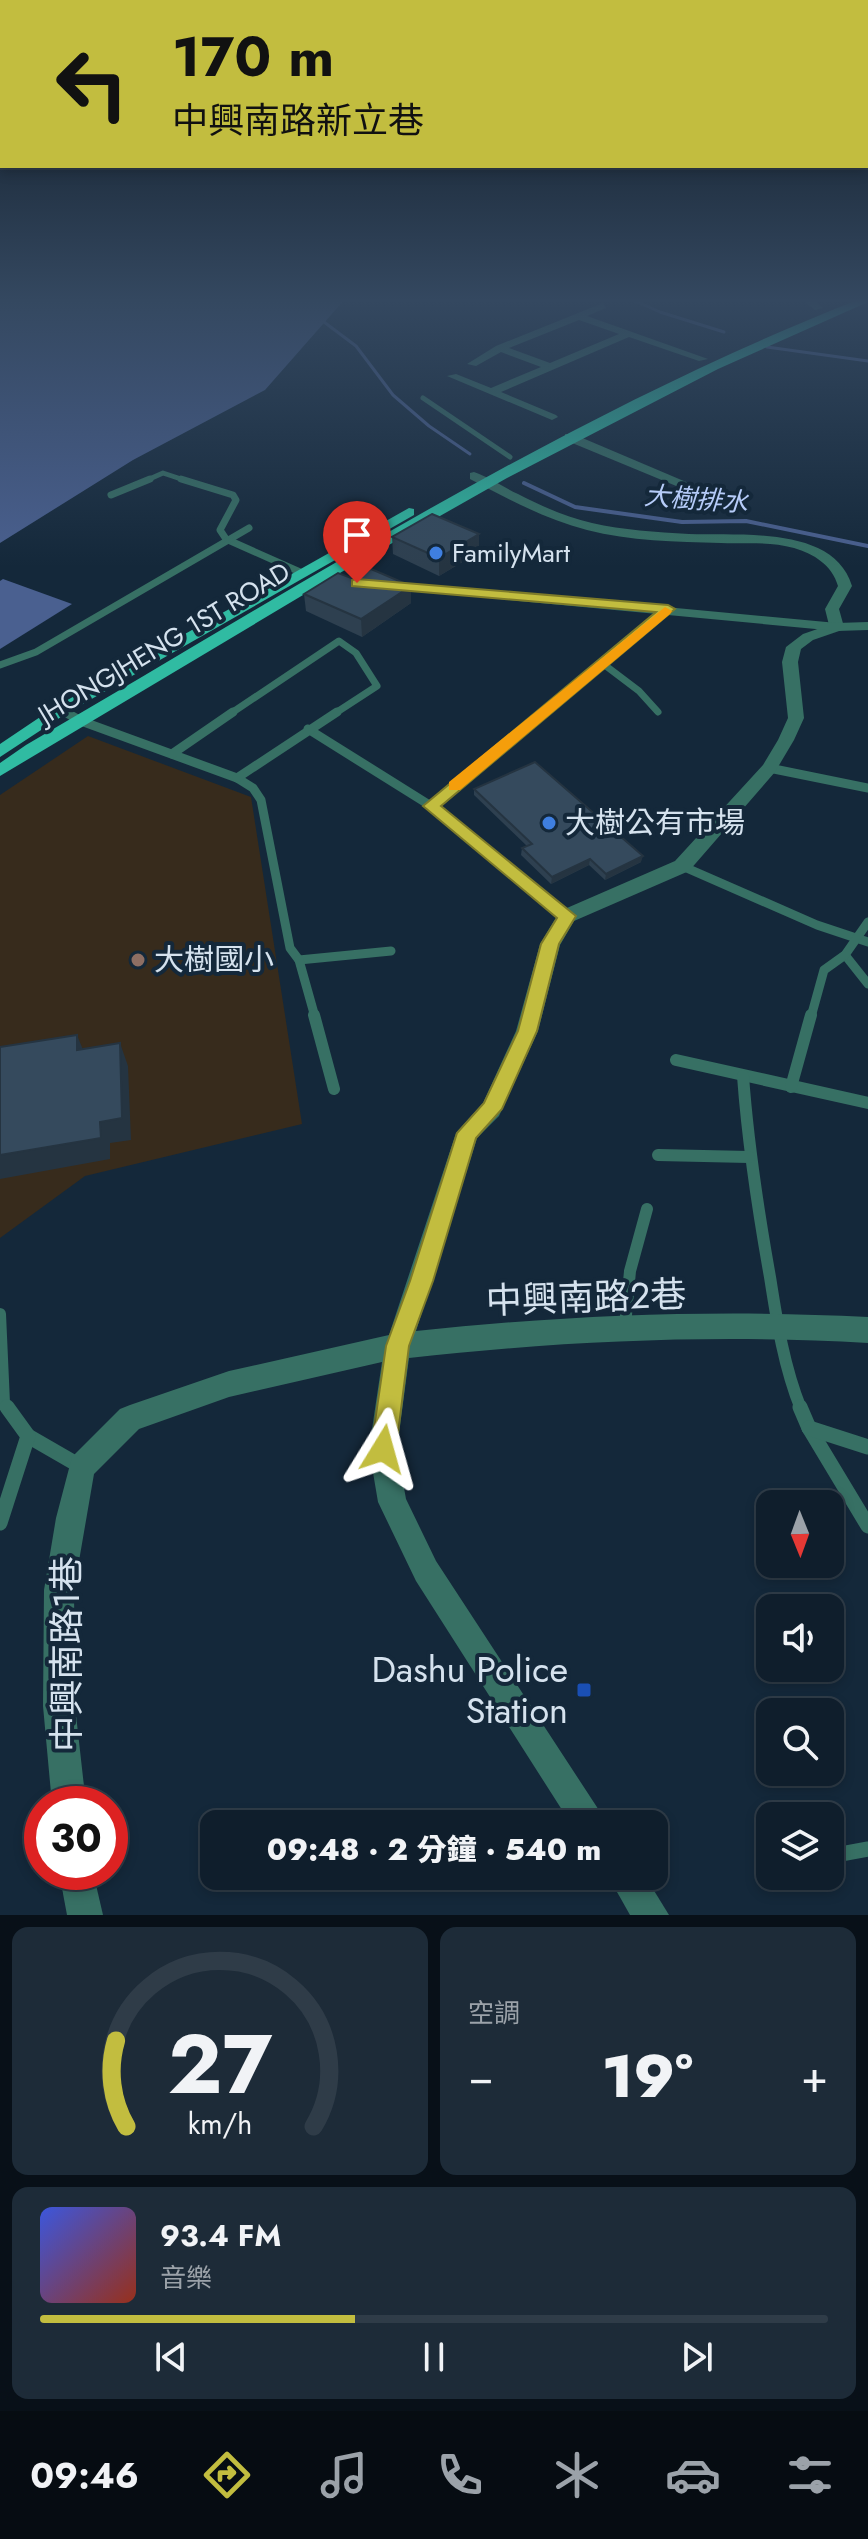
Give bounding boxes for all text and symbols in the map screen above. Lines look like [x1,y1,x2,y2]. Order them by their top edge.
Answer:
text: 170 m [172,16,334,97]
icon: left [40,32,144,136]
text: 中興南路新立巷 [172,94,424,146]
water label: 大樹排水 [643,476,750,522]
pin [323,501,391,583]
icon: arrive [335,513,379,557]
place label: FamilyMart [452,534,571,572]
marker: FamilyMart [427,544,445,562]
street label: JHONGJHENG 1ST ROAD [28,553,297,735]
place label: 大樹公有市場 [565,801,745,844]
marker: 大樹公有市場 [540,814,558,832]
place label: 大樹國小 [154,938,274,981]
marker: 大樹國小 [129,951,147,969]
street label: 中興南路2巷 [485,1268,687,1326]
position arrow [341,1407,425,1491]
north arrow [756,1490,844,1578]
map controls [756,1490,844,1890]
street label: 中興南路1巷 [40,1556,92,1752]
button: sound [756,1594,844,1682]
place label: Dashu Police Station [371,1643,568,1736]
marker: Dashu Police Station [575,1681,593,1699]
button: search [756,1698,844,1786]
speed limit sign: 30 [24,1786,128,1890]
button: layers [756,1802,844,1890]
text: 09:48 · 2 分鐘 · 540 m [267,1828,601,1871]
text: 空調 [468,1994,520,2032]
text: 27 [168,2004,272,2124]
text: 19° [602,2033,693,2120]
text: − [468,2045,494,2109]
text: + [801,2045,828,2109]
text: km/h [188,2103,252,2145]
text: 93.4 FM [160,2214,281,2257]
text: 音樂 [160,2259,212,2297]
icon: previous [149,2335,193,2379]
icon: pause [412,2335,456,2379]
icon: next [675,2335,719,2379]
icon: directions [199,2447,255,2503]
icon: music [316,2447,372,2503]
icon: phone [432,2447,488,2503]
icon: climate [549,2447,605,2503]
icon: car [665,2447,721,2503]
icon: filters [782,2447,838,2503]
text: 09:46 [30,2449,139,2501]

